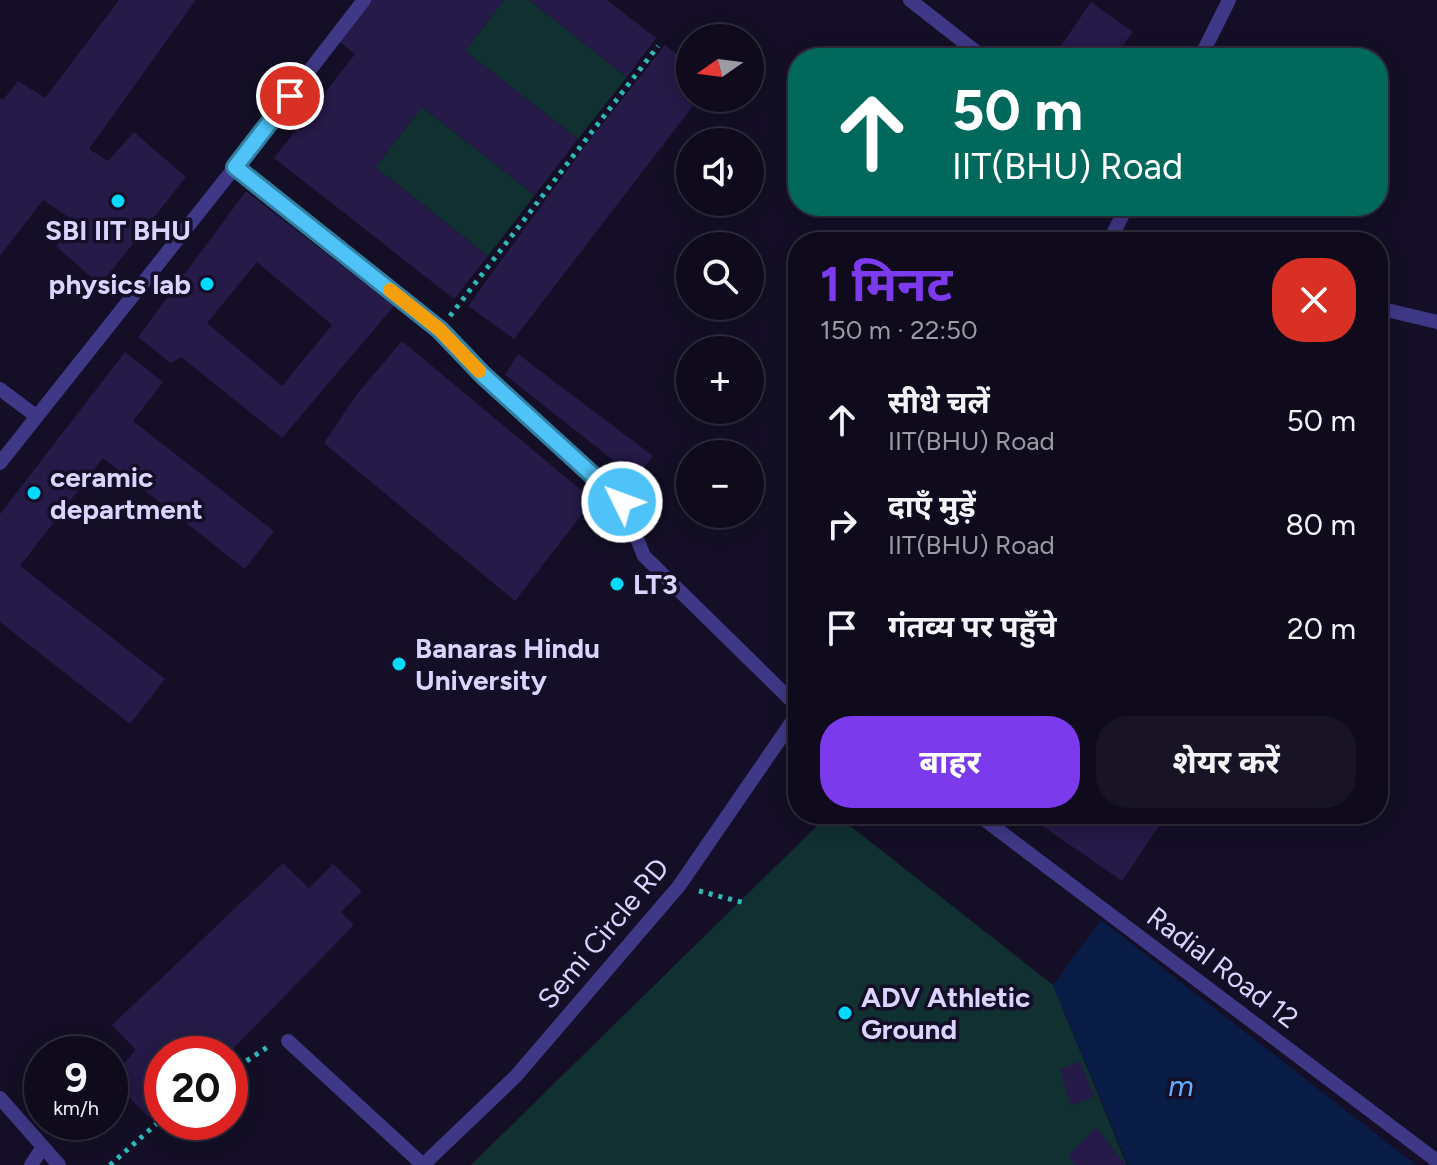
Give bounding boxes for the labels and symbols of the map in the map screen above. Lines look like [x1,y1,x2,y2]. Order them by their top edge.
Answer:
north arrow [676,24,764,112]
pin [256,62,324,130]
marker: SBI IIT BHU [109,192,127,210]
place label: SBI IIT BHU [45,213,191,247]
place label: physics lab [49,267,191,301]
marker: physics lab [198,275,216,293]
place label: ceramic department [50,460,203,526]
position arrow [580,460,664,544]
marker: ceramic department [25,484,43,502]
place label: LT3 [633,567,678,601]
marker: LT3 [608,575,626,593]
place label: Banaras Hindu University [415,631,600,697]
marker: Banaras Hindu University [390,655,408,673]
street label: Semi Circle RD [530,851,676,1015]
street label: Radial Road 12 [1141,899,1305,1035]
place label: ADV Athletic Ground [861,980,1030,1046]
marker: ADV Athletic Ground [836,1004,854,1022]
speed limit sign: 20 [144,1036,248,1140]
water label: m [1168,1067,1194,1104]

